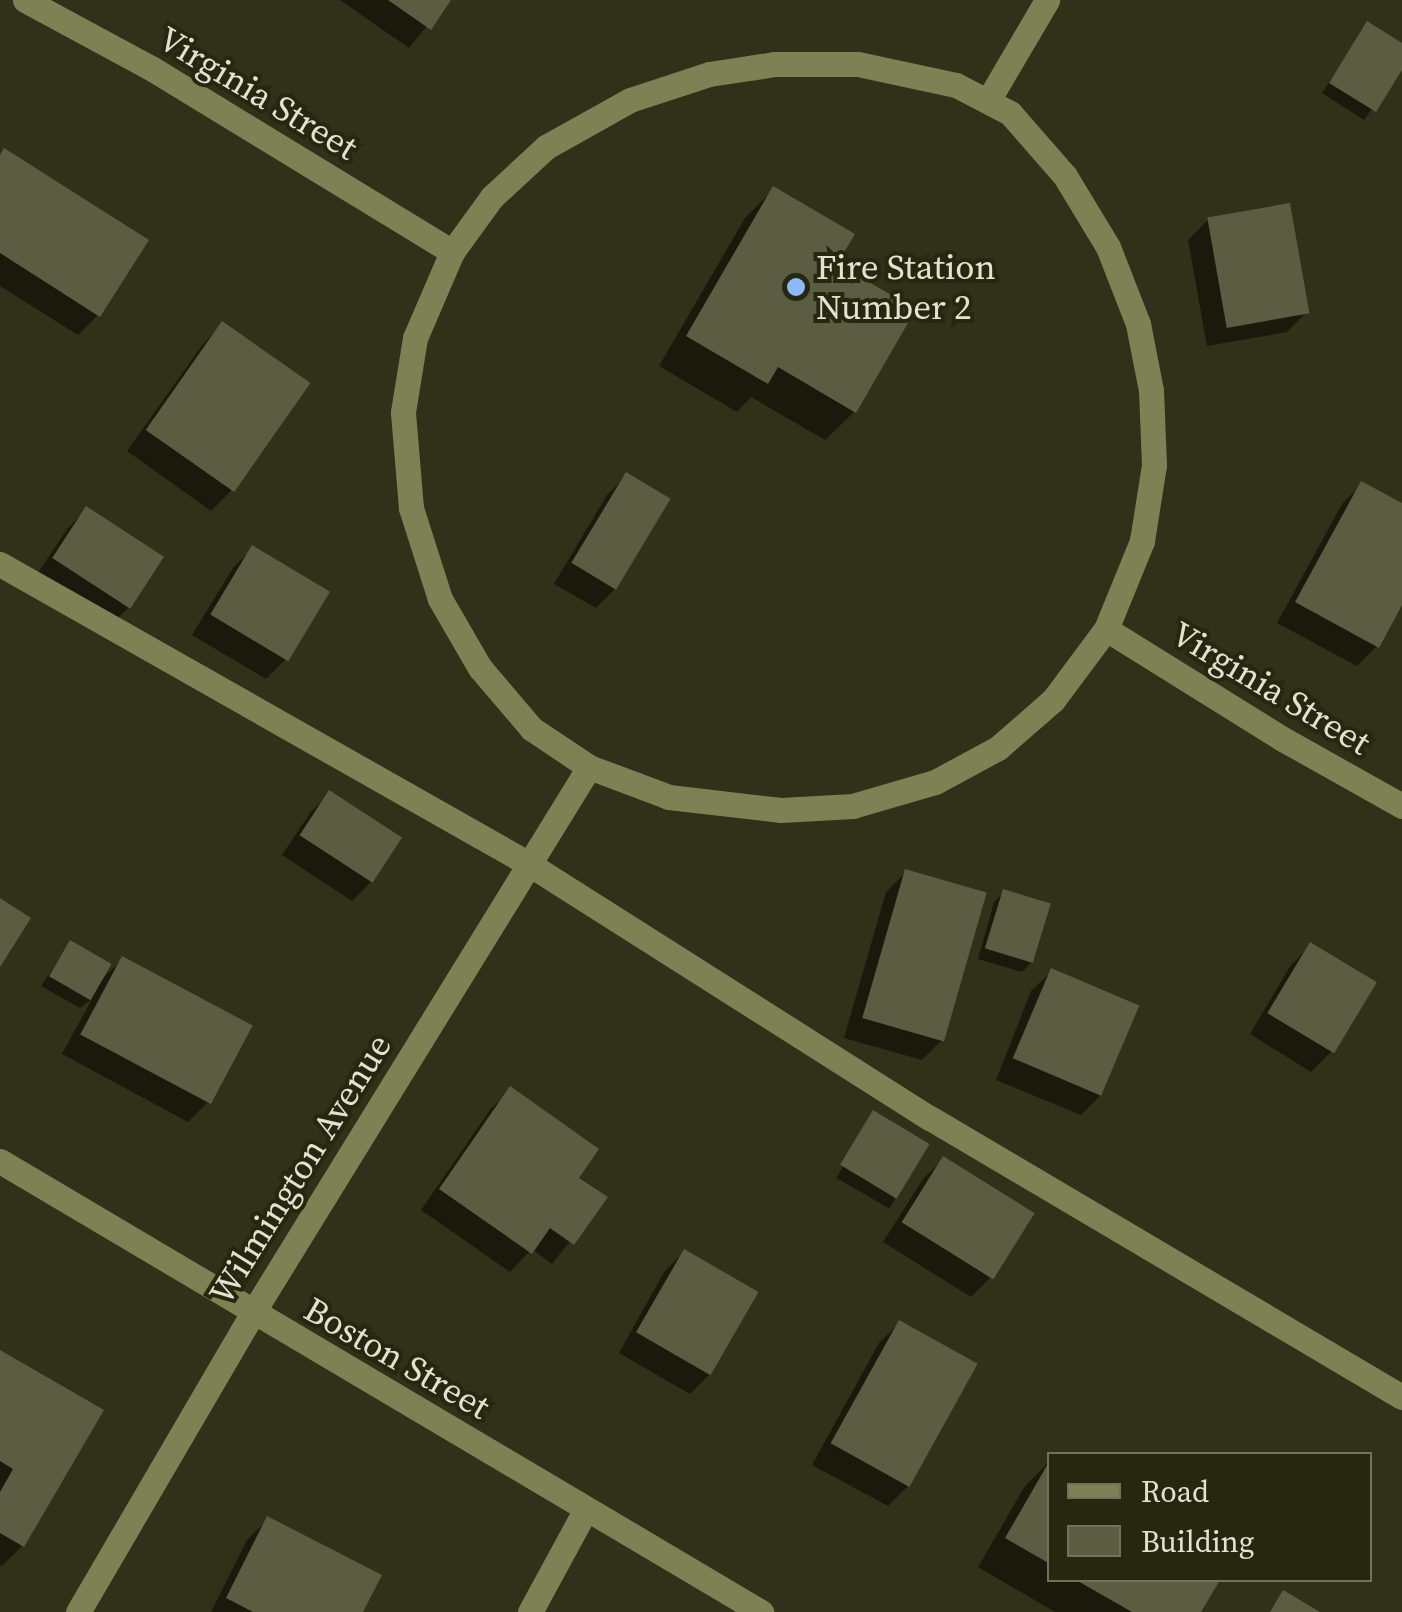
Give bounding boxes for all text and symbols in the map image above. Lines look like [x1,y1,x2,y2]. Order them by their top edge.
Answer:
street label: Virginia Street [151,17,365,169]
place label: Fire Station Number 2 [816,246,996,328]
marker: Fire Station Number 2 [785,276,807,298]
street label: Virginia Street [1164,612,1378,764]
street label: Wilmington Avenue [200,1026,400,1312]
street label: Boston Street [297,1288,497,1428]
legend [1047,1452,1372,1582]
text: Road [1141,1471,1209,1512]
text: Building [1141,1521,1254,1562]

